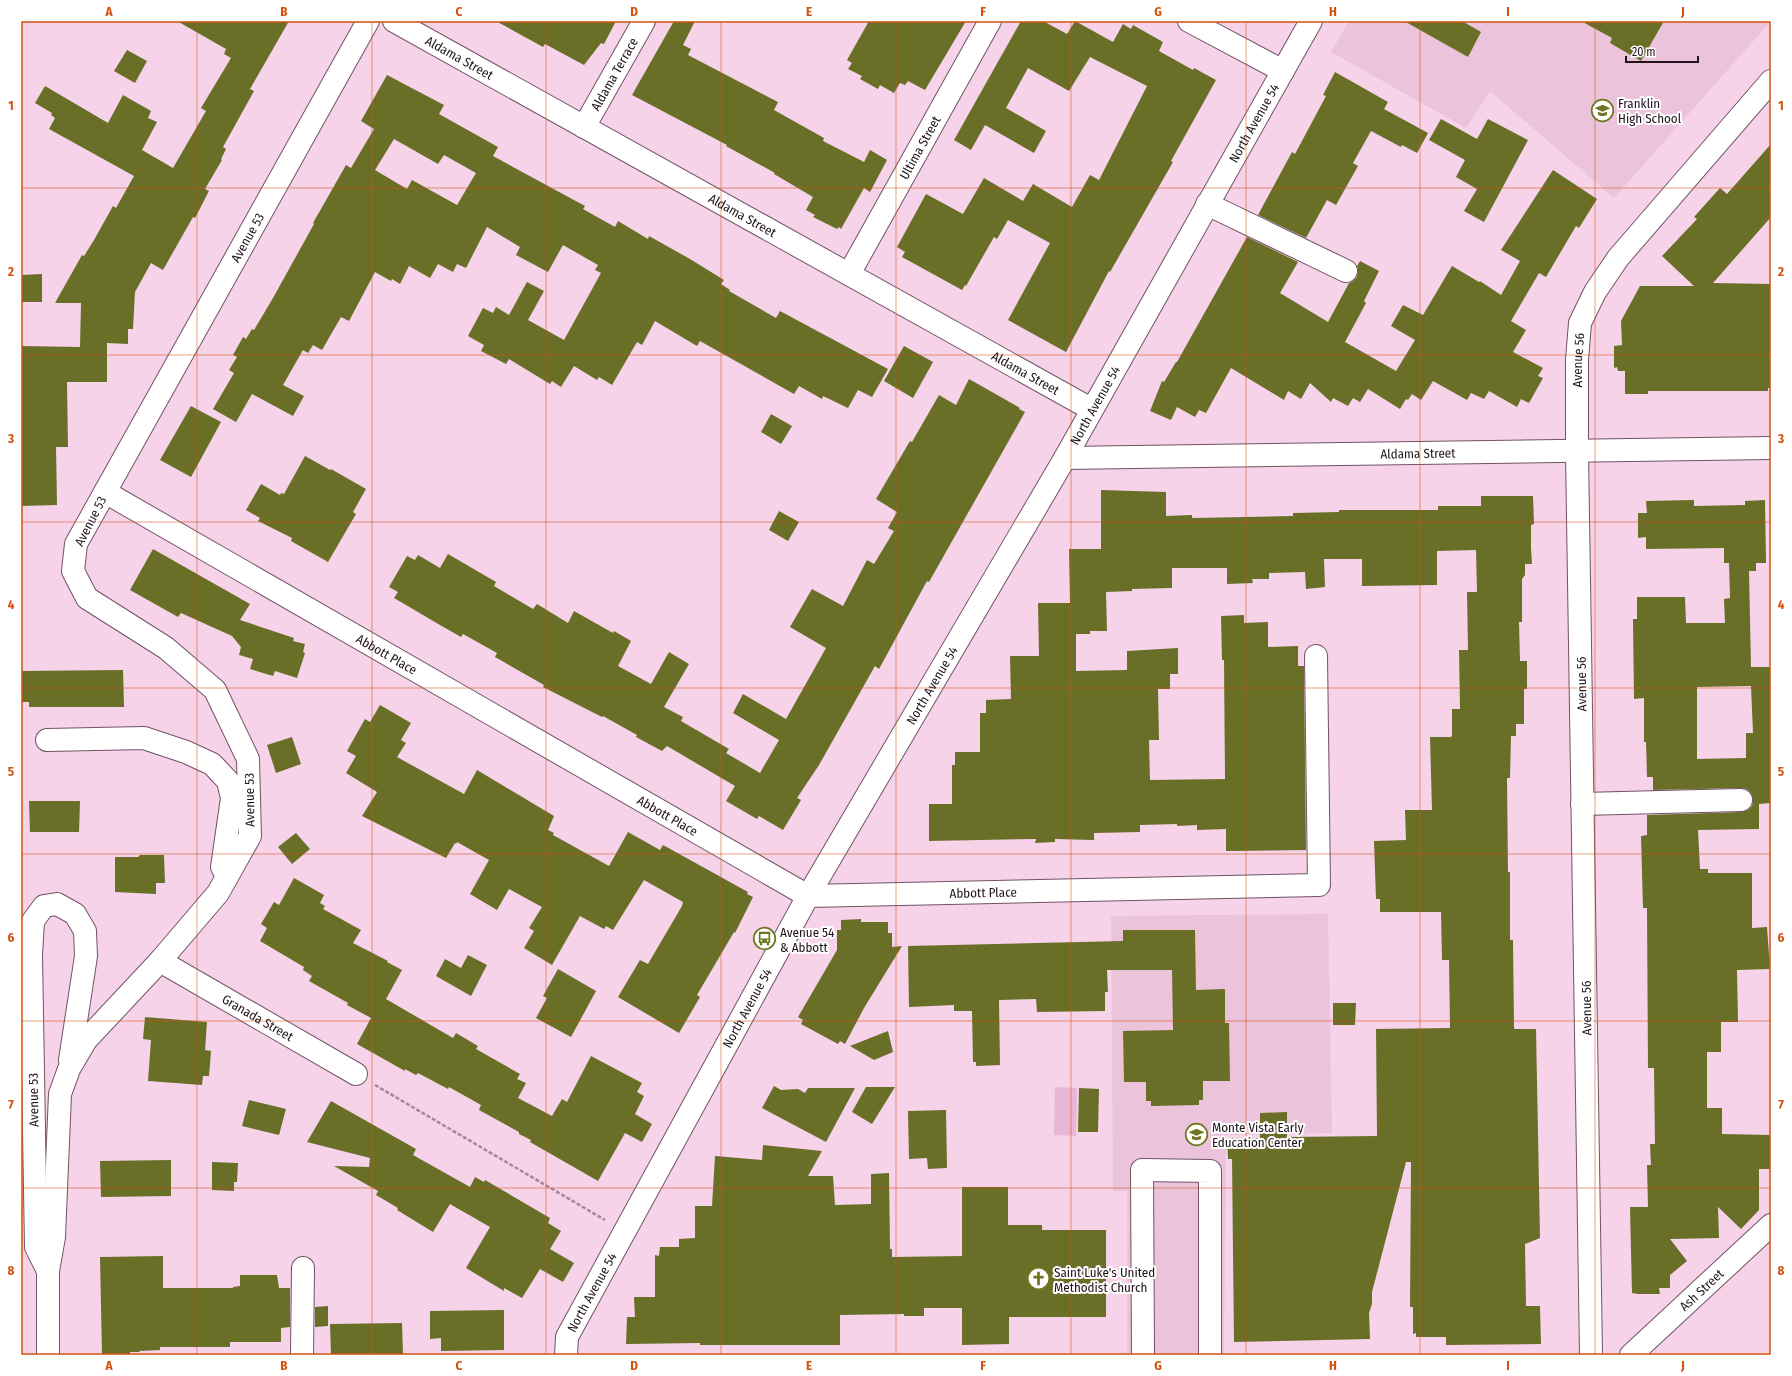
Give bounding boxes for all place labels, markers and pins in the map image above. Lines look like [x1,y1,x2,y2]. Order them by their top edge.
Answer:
place label: Franklin High School [1618,96,1682,126]
school or university icon: Franklin High School [1589,97,1615,123]
place label: Avenue 54 & Abbott [780,925,834,955]
bus stop icon: Avenue 54 & Abbott [751,926,777,952]
place label: Monte Vista Early Education Center [1212,1120,1304,1150]
school or university icon: Monte Vista Early Education Center [1183,1121,1209,1147]
place label: Saint Luke's United Methodist Church [1054,1265,1155,1295]
church icon: Saint Luke's United Methodist Church [1026,1266,1052,1292]

